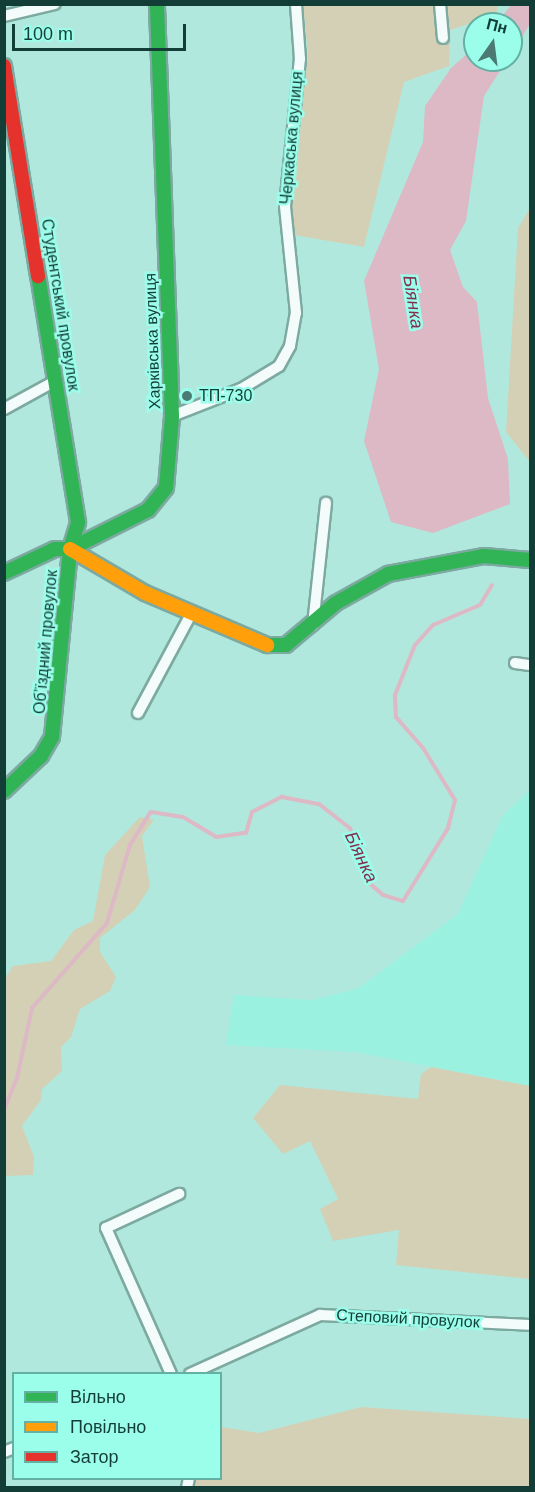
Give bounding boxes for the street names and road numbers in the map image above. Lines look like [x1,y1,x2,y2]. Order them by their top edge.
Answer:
street label: Черкаська вулиця [277,71,307,205]
street label: Студентський провулок [37,218,83,392]
street label: Харківська вулиця [141,273,165,409]
street label: Обʼїздний провулок [30,569,62,715]
street label: Степовий провулок [336,1306,480,1332]

